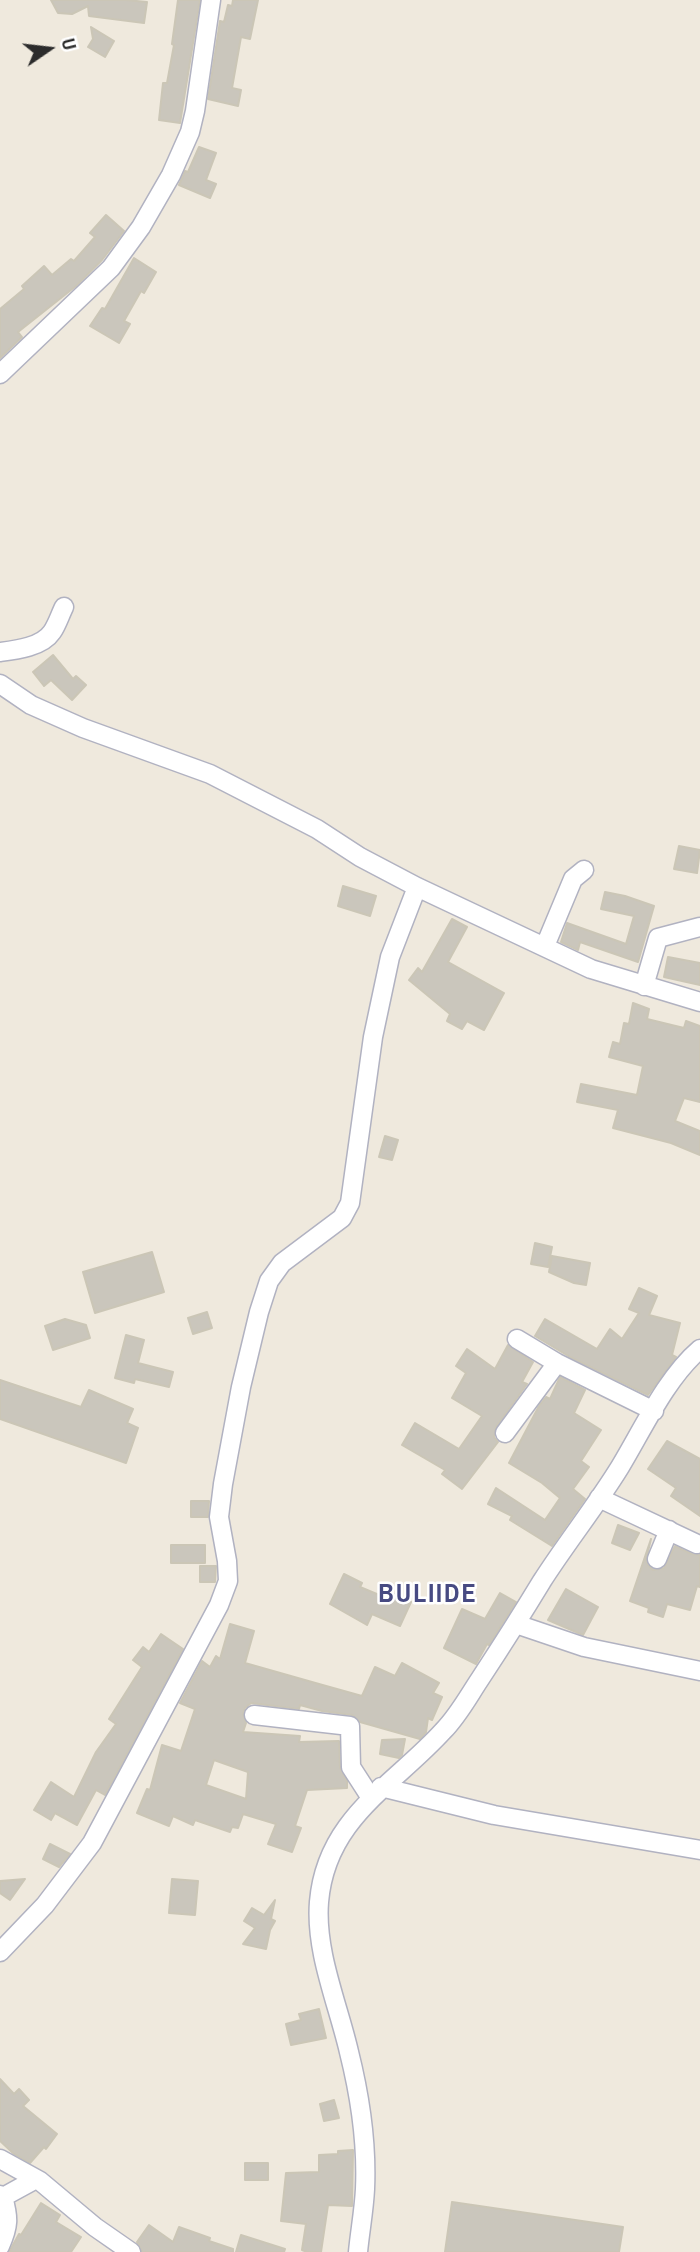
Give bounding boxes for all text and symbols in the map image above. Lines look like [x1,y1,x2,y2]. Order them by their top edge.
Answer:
north arrow [14,14,84,84]
text: U [55,35,83,53]
district label: BULIIDE [379,1579,477,1611]

